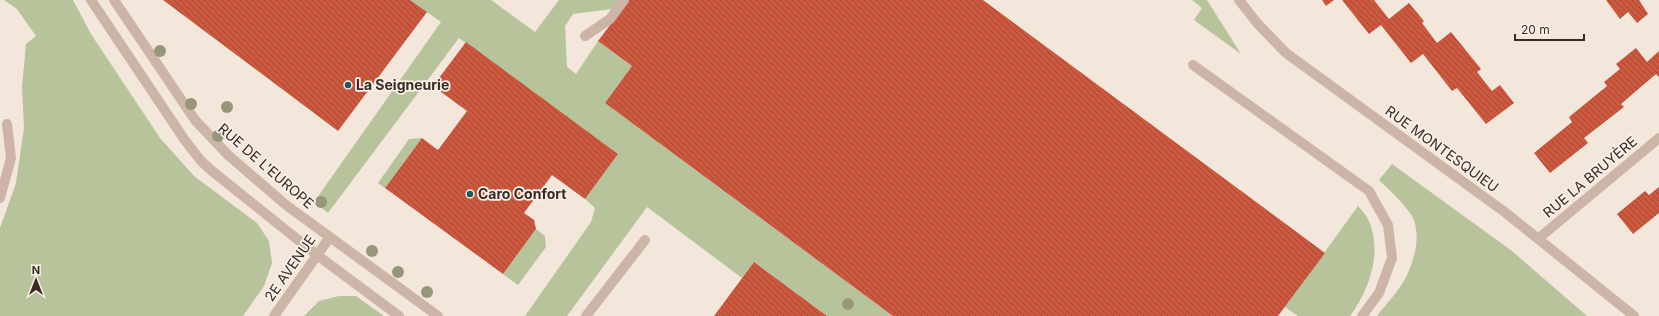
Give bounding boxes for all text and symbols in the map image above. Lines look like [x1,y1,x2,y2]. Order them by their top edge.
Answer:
scale bar [1515,16,1584,42]
text: 20 m [1521,22,1550,37]
place label: La Seigneurie [356,76,449,93]
marker: La Seigneurie [343,80,353,90]
street label: RUE MONTESQUIEU [1382,102,1502,195]
street label: RUE DE L'EUROPE [215,120,318,212]
street label: RUE LA BRUYÈRE [1539,132,1640,221]
place label: Caro Confort [478,185,566,202]
marker: Caro Confort [465,189,475,199]
street label: 2E AVENUE [261,231,319,304]
north arrow [16,260,56,300]
text: N [32,263,40,277]

